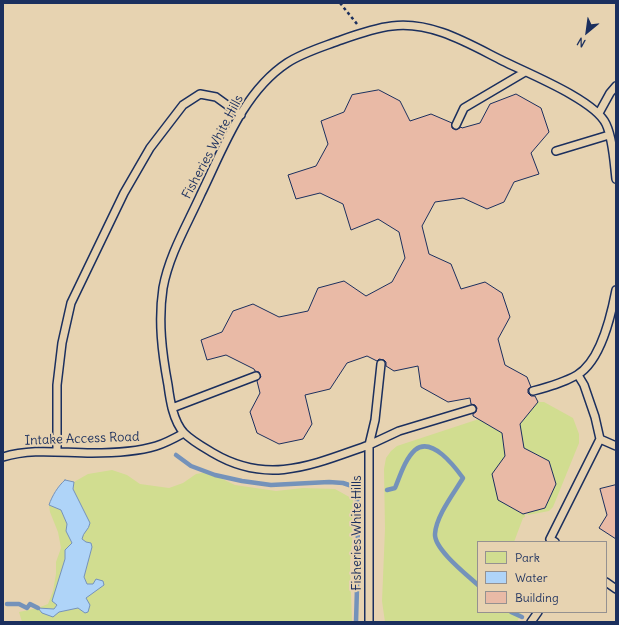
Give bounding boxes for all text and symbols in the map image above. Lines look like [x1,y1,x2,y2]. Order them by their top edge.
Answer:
north arrow [567,12,607,52]
text: N [574,35,588,50]
street label: Fisheries White Hills [179,92,247,202]
street label: Intake Access Road [24,429,140,449]
street label: Fisheries White Hills [349,475,365,591]
legend [477,541,607,613]
text: Park [515,550,540,565]
text: Water [515,570,548,585]
text: Building [515,590,559,605]

